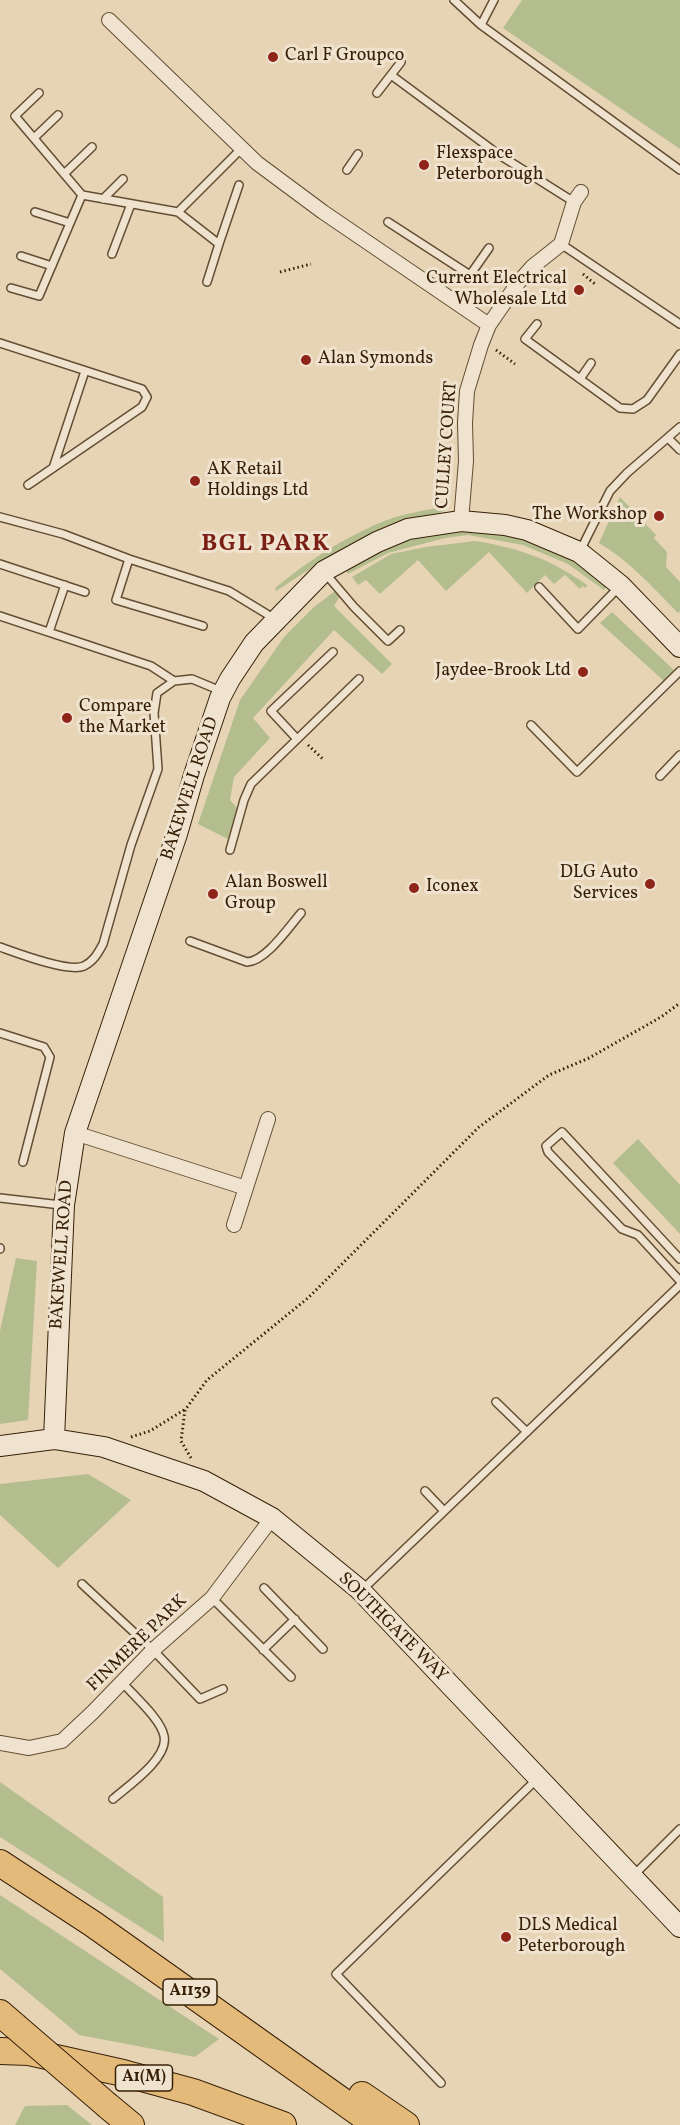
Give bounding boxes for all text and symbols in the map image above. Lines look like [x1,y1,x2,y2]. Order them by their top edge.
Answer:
place label: Carl F Groupco [285,46,404,68]
marker: Carl F Groupco [266,50,280,64]
place label: Flexspace Peterborough [436,144,543,186]
marker: Flexspace Peterborough [417,158,431,172]
place label: Current Electrical Wholesale Ltd [426,269,567,312]
marker: Current Electrical Wholesale Ltd [572,283,586,297]
place label: Alan Symonds [318,349,433,371]
marker: Alan Symonds [299,353,313,367]
street label: CULLEY COURT [433,381,463,509]
place label: AK Retail Holdings Ltd [207,460,309,502]
marker: AK Retail Holdings Ltd [188,474,202,488]
place label: The Workshop [532,505,647,527]
marker: The Workshop [652,509,666,523]
district label: BGL PARK [201,532,331,560]
place label: Jaydee-Brook Ltd [435,661,571,683]
marker: Jaydee-Brook Ltd [576,665,590,679]
place label: Compare the Market [79,697,166,740]
marker: Compare the Market [60,711,74,725]
street label: BAKEWELL ROAD [158,715,224,863]
place label: DLG Auto Services [560,863,638,906]
place label: Alan Boswell Group [225,873,328,916]
place label: Iconex [426,877,479,899]
marker: DLG Auto Services [643,877,657,891]
marker: Iconex [407,881,421,895]
marker: Alan Boswell Group [206,887,220,901]
street label: BAKEWELL ROAD [47,1180,79,1330]
street label: SOUTHGATE WAY [333,1569,451,1687]
street label: FINMERE PARK [83,1591,193,1697]
place label: DLS Medical Peterborough [518,1916,625,1958]
marker: DLS Medical Peterborough [499,1930,513,1944]
road number: A1139 [163,1979,217,2005]
road number: A1(M) [116,2065,172,2091]

